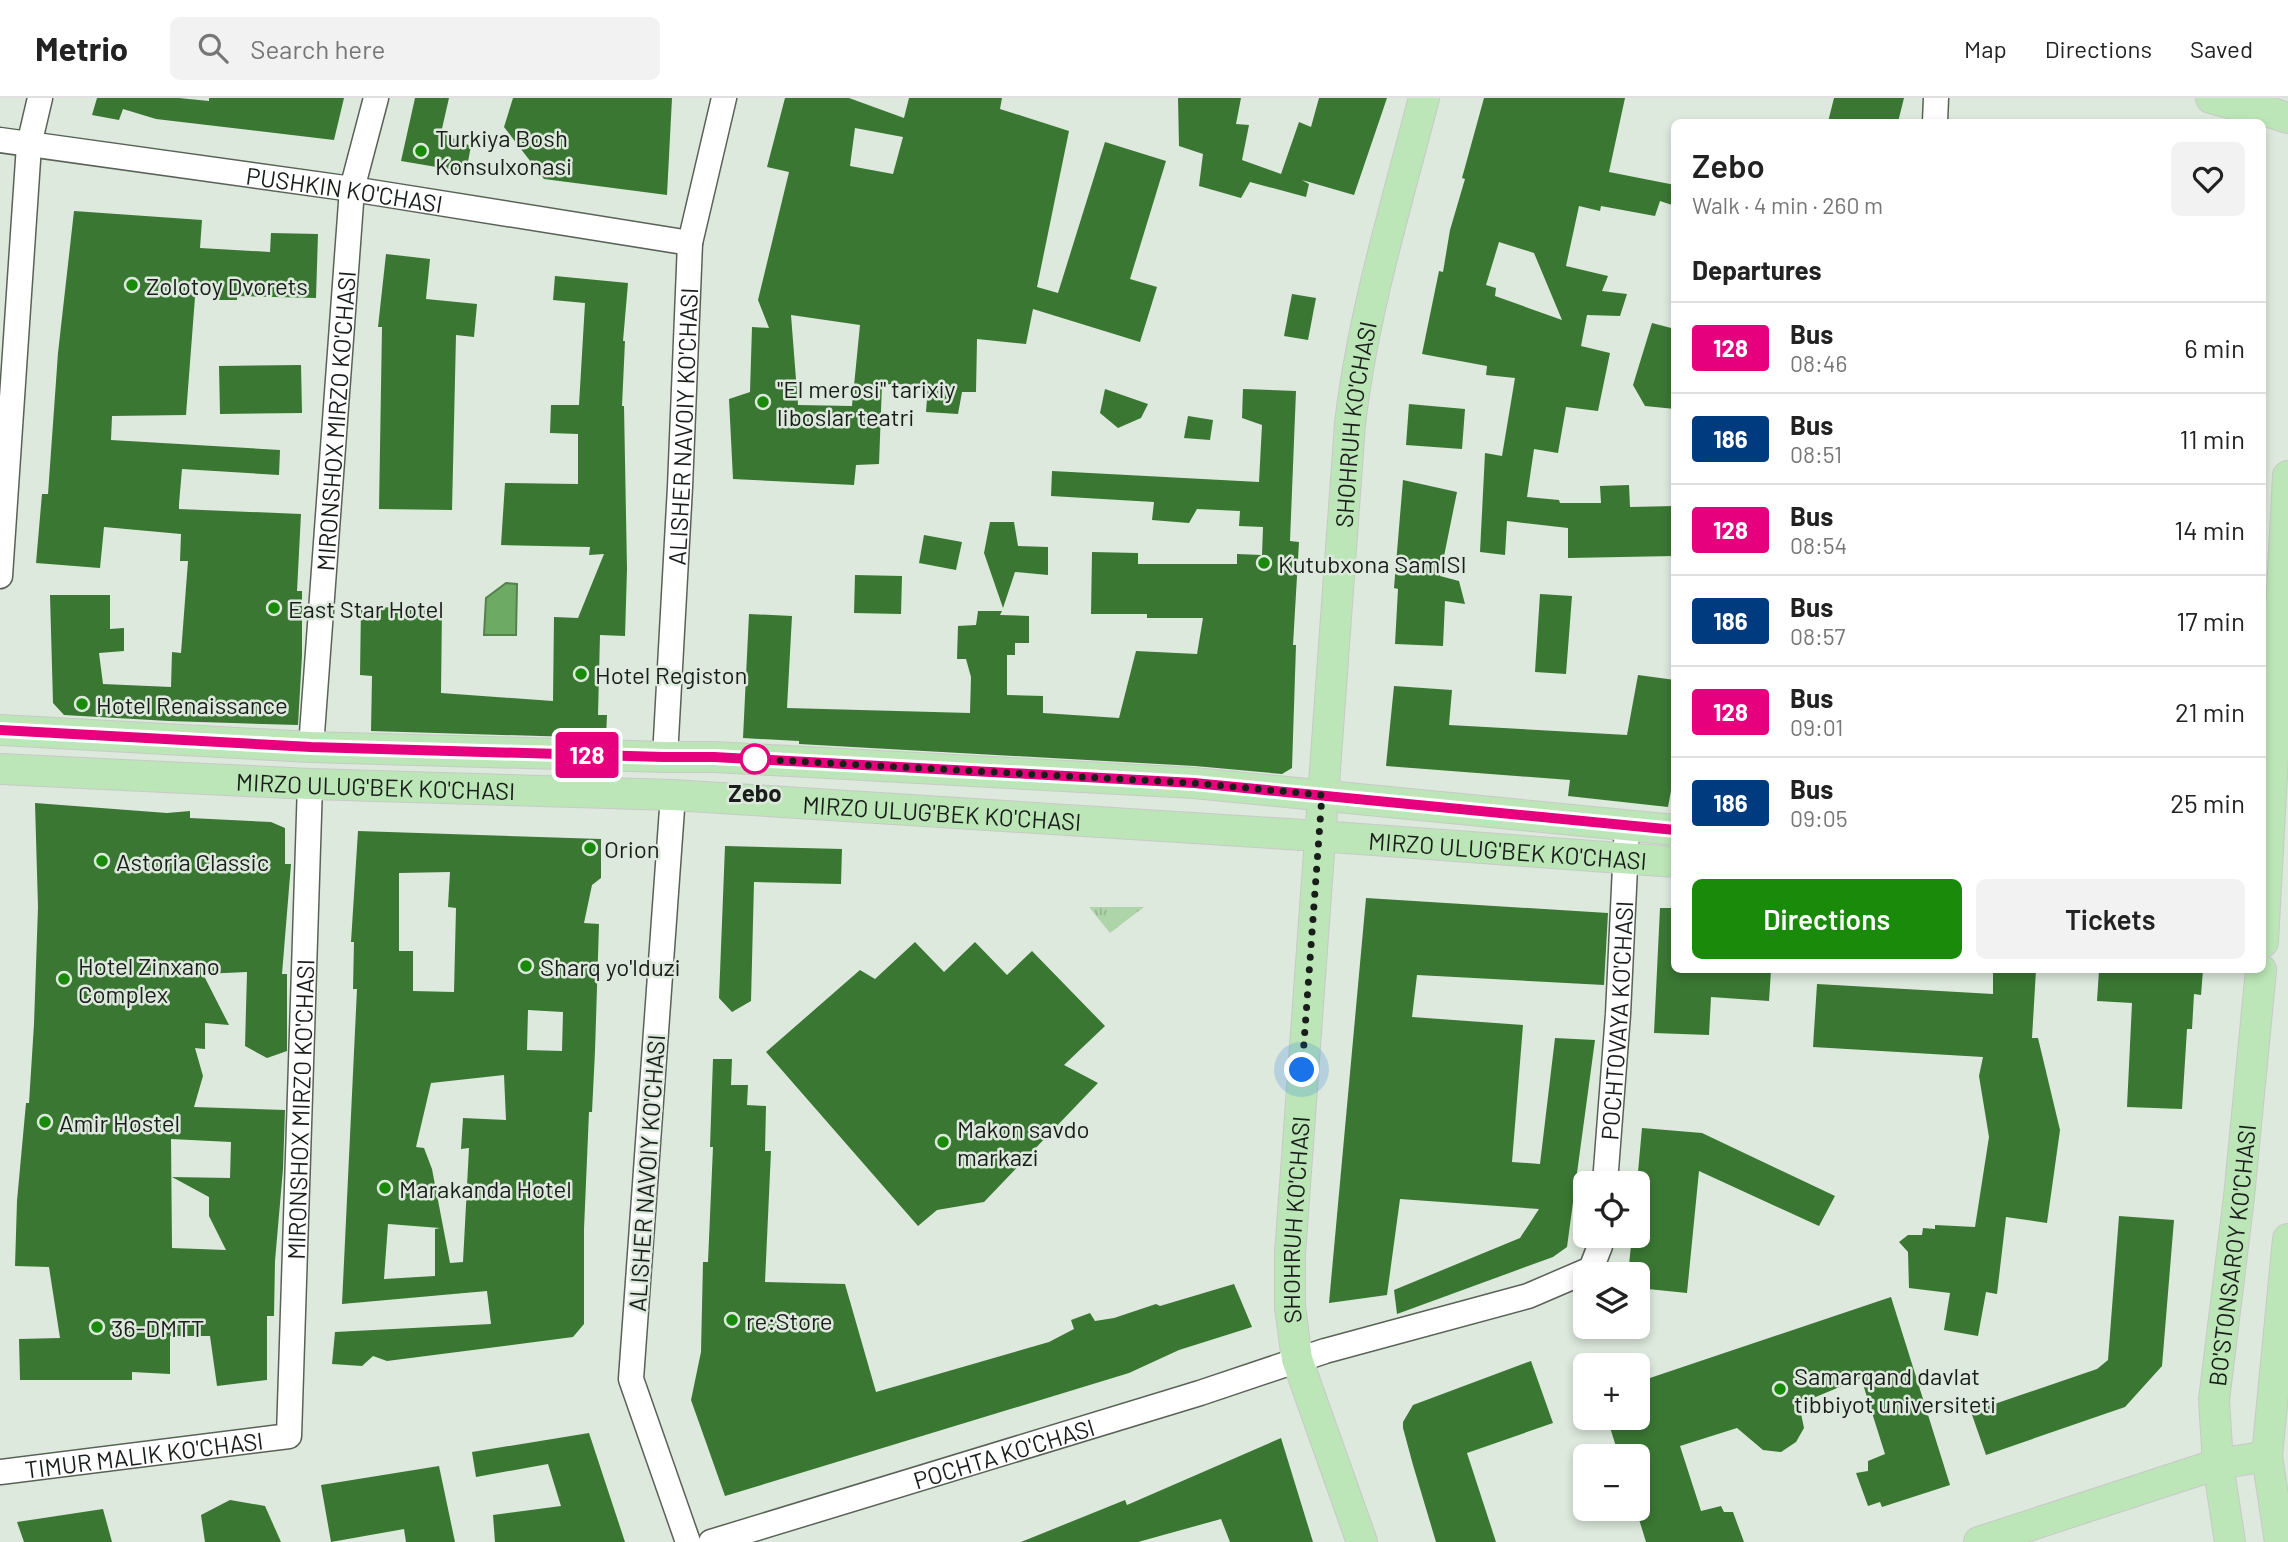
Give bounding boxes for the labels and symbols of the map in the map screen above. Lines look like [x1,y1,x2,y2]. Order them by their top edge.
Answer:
place label: Turkiya Bosh Konsulxonasi [435,123,572,180]
marker: Turkiya Bosh Konsulxonasi [413,143,429,159]
street label: PUSHKIN KO'CHASI [244,160,445,218]
street label: MIRONSHOX MIRZO KO'CHASI [309,270,360,572]
place label: Zolotoy Dvorets [146,271,308,300]
marker: Zolotoy Dvorets [124,277,140,293]
street label: ALISHER NAVOIY KO'CHASI [661,287,703,566]
street label: SHOHRUH KO'CHASI [1328,318,1381,529]
place label: "El merosi" tarixiy liboslar teatri [777,374,956,431]
marker: "El merosi" tarixiy liboslar teatri [755,394,771,410]
place label: Kutubxona SamISI [1278,549,1467,578]
marker: Kutubxona SamISI [1256,555,1272,571]
place label: East Star Hotel [288,594,444,623]
marker: East Star Hotel [266,600,282,616]
place label: Hotel Registon [595,660,747,689]
marker: Hotel Registon [573,666,589,682]
place label: Hotel Renaissance [96,690,288,719]
marker: Hotel Renaissance [74,696,90,712]
line badge: 128 [547,732,627,778]
marker: Zebo [740,744,770,774]
street label: MIRZO ULUG'BEK KO'CHASI [235,766,516,805]
place label: Zebo [728,778,782,807]
street label: MIRZO ULUG'BEK KO'CHASI [802,789,1082,835]
street label: MIRZO ULUG'BEK KO'CHASI [1367,825,1648,874]
place label: Orion [604,834,660,863]
marker: Orion [582,840,598,856]
place label: Astoria Classic [116,847,269,876]
marker: Astoria Classic [94,853,110,869]
street label: POCHTOVAYA KO'CHASI [1594,900,1638,1141]
place label: Hotel Zinxano Complex [78,951,220,1008]
place label: Sharq yo'lduzi [540,952,681,981]
marker: Sharq yo'lduzi [518,958,534,974]
street label: MIRONSHOX MIRZO KO'CHASI [280,959,319,1260]
marker: Hotel Zinxano Complex [56,971,72,987]
street label: ALISHER NAVOIY KO'CHASI [622,1033,670,1313]
your location [1284,1052,1319,1087]
place label: Amir Hostel [59,1108,180,1137]
marker: Amir Hostel [37,1114,53,1130]
place label: Makon savdo markazi [957,1114,1090,1171]
street label: SHOHRUH KO'CHASI [1276,1115,1314,1325]
street label: BO'STONSAROY KO'CHASI [2201,1123,2260,1388]
marker: Makon savdo markazi [935,1134,951,1150]
place label: Marakanda Hotel [399,1174,572,1203]
marker: Marakanda Hotel [377,1180,393,1196]
place label: re:Store [746,1306,832,1335]
marker: re:Store [724,1312,740,1328]
place label: 36-DMTT [111,1313,204,1342]
marker: 36-DMTT [89,1319,105,1335]
place label: Samarqand davlat tibbiyot universiteti [1794,1361,1996,1418]
marker: Samarqand davlat tibbiyot universiteti [1772,1381,1788,1397]
street label: POCHTA KO'CHASI [910,1412,1098,1494]
street label: TIMUR MALIK KO'CHASI [23,1425,265,1483]

